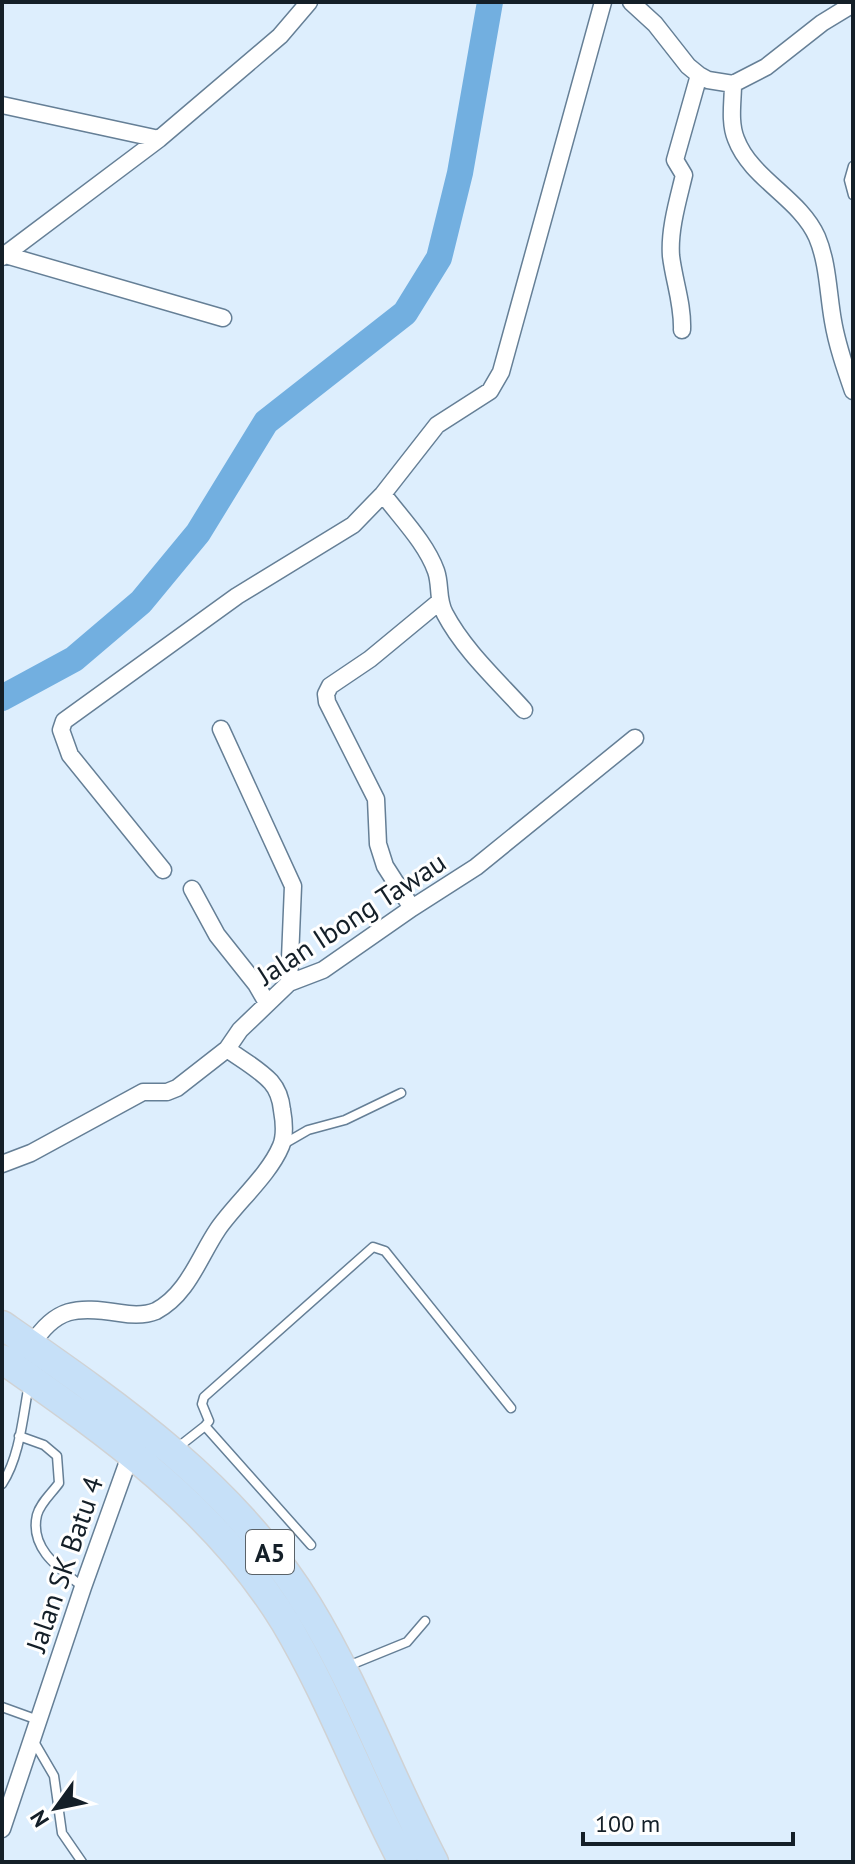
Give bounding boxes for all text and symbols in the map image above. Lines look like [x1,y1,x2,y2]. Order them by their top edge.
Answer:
street label: Jalan Ibong Tawau [249,843,453,993]
street label: Jalan SK Batu 4 [16,1471,111,1658]
road number: A5 [246,1530,294,1574]
north arrow [16,1768,96,1848]
scale bar [583,1796,793,1846]
text: N [24,1805,55,1833]
text: 100 m [595,1808,660,1839]

